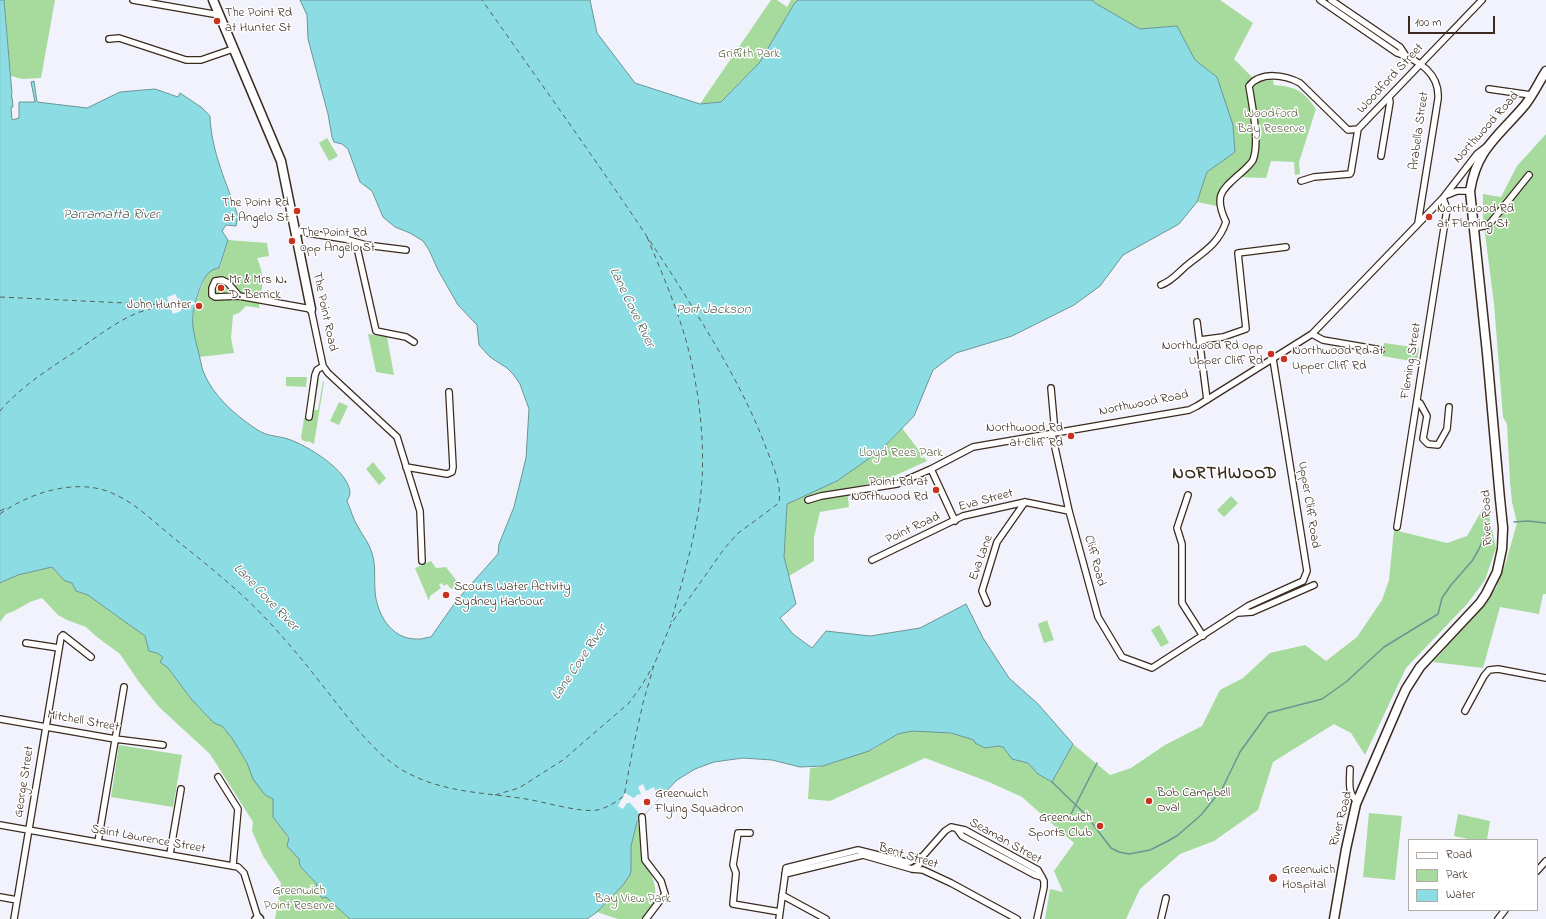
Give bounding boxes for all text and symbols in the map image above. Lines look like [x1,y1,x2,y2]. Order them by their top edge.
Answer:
place label: The Point Rd at Hunter St [225,6,292,37]
scale bar [1410,8,1497,34]
text: 100 m [1415,14,1442,32]
marker: The Point Rd at Hunter St [212,16,222,26]
street label: Woodford Street [1355,41,1427,117]
park label: Griffith Park [718,47,780,63]
street label: Northwood Road [1451,89,1523,167]
street label: Arabella Street [1407,91,1433,171]
park label: Woodford Bay Reserve [1238,107,1304,138]
place label: The Point Rd at Angelo St [222,196,289,227]
place label: Northwood Rd at Fleming St [1437,202,1514,233]
marker: The Point Rd at Angelo St [292,206,302,216]
water label: Parramatta River [63,208,159,224]
marker: Northwood Rd at Fleming St [1424,212,1434,222]
place label: The Point Rd opp Angelo St [300,226,375,257]
marker: The Point Rd opp Angelo St [287,236,297,246]
water label: Lane Cove River [604,265,658,351]
street label: The Point Road [308,271,340,353]
place label: Mr & Mrs N. D. Berrick [229,273,287,304]
marker: Mr & Mrs N. D. Berrick [216,283,226,293]
place label: John Hunter [127,298,191,314]
marker: John Hunter [194,301,204,311]
water label: Port Jackson [675,303,751,319]
street label: Fleming Street [1398,322,1426,400]
place label: Northwood Rd opp Upper Cliff Rd [1162,339,1263,370]
place label: Northwood Rd at Upper Cliff Rd [1292,344,1384,375]
marker: Northwood Rd opp Upper Cliff Rd [1266,349,1276,359]
marker: Northwood Rd at Upper Cliff Rd [1279,354,1289,364]
street label: Northwood Road [1098,388,1190,420]
place label: Northwood Rd at Cliff Rd [986,421,1063,452]
marker: Northwood Rd at Cliff Rd [1066,431,1076,441]
park label: Lloyd Rees Park [859,446,943,462]
street label: Upper Cliff Road [1293,460,1323,550]
district label: NORTHWOOD [1172,465,1278,485]
place label: Point Rd at Northwood Rd [851,475,928,506]
marker: Point Rd at Northwood Rd [931,485,941,495]
street label: Eva Street [957,486,1015,516]
street label: River Road [1479,490,1497,546]
street label: Point Road [883,510,943,548]
street label: Eva Lane [967,533,997,583]
street label: Cliff Road [1080,534,1108,588]
water label: Lane Cove River [229,561,301,635]
place label: Scouts Water Activity Sydney Harbour [454,580,571,611]
marker: Scouts Water Activity Sydney Harbour [441,590,451,600]
water label: Lane Cove River [549,622,611,704]
street label: Mitchell Street [46,708,120,736]
street label: George Street [12,745,38,819]
place label: Bob Campbell Oval [1157,786,1230,817]
place label: Greenwich Flying Squadron [655,787,743,818]
street label: River Road [1327,790,1357,848]
marker: Bob Campbell Oval [1144,796,1154,806]
marker: Greenwich Flying Squadron [642,797,652,807]
place label: Greenwich Sports Club [1028,811,1092,842]
street label: Seaman Street [966,816,1044,868]
marker: Greenwich Sports Club [1095,821,1105,831]
street label: Saint Lawrence Street [90,822,206,858]
legend [1408,839,1538,911]
street label: Bent Street [876,841,940,873]
text: Road [1446,846,1472,864]
place label: Greenwich Hospital [1282,863,1335,894]
text: Park [1446,866,1468,884]
marker: Greenwich Hospital [1267,872,1279,884]
park label: Greenwich Point Reserve [264,884,334,915]
text: Water [1446,886,1475,904]
park label: Bay View Park [595,892,671,908]

